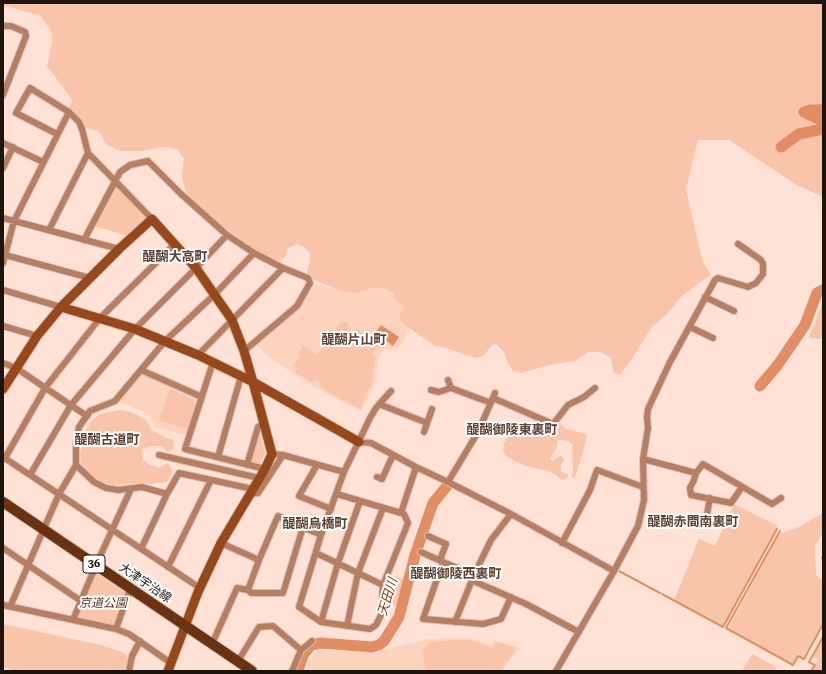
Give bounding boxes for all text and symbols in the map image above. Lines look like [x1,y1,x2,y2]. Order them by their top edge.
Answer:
district label: 醍醐大高町 [143,249,207,265]
district label: 醍醐片山町 [322,332,386,348]
district label: 醍醐御陵東裏町 [467,422,557,438]
district label: 醍醐古道町 [75,432,139,448]
district label: 醍醐赤間南裏町 [648,514,738,530]
district label: 醍醐烏橋町 [283,516,347,532]
road number: 36 [83,555,105,573]
street label: 大津宇治線 [116,560,174,606]
district label: 醍醐御陵西裏町 [411,566,501,582]
water label: 天田川 [375,576,401,618]
park label: 京道公園 [79,596,127,610]

